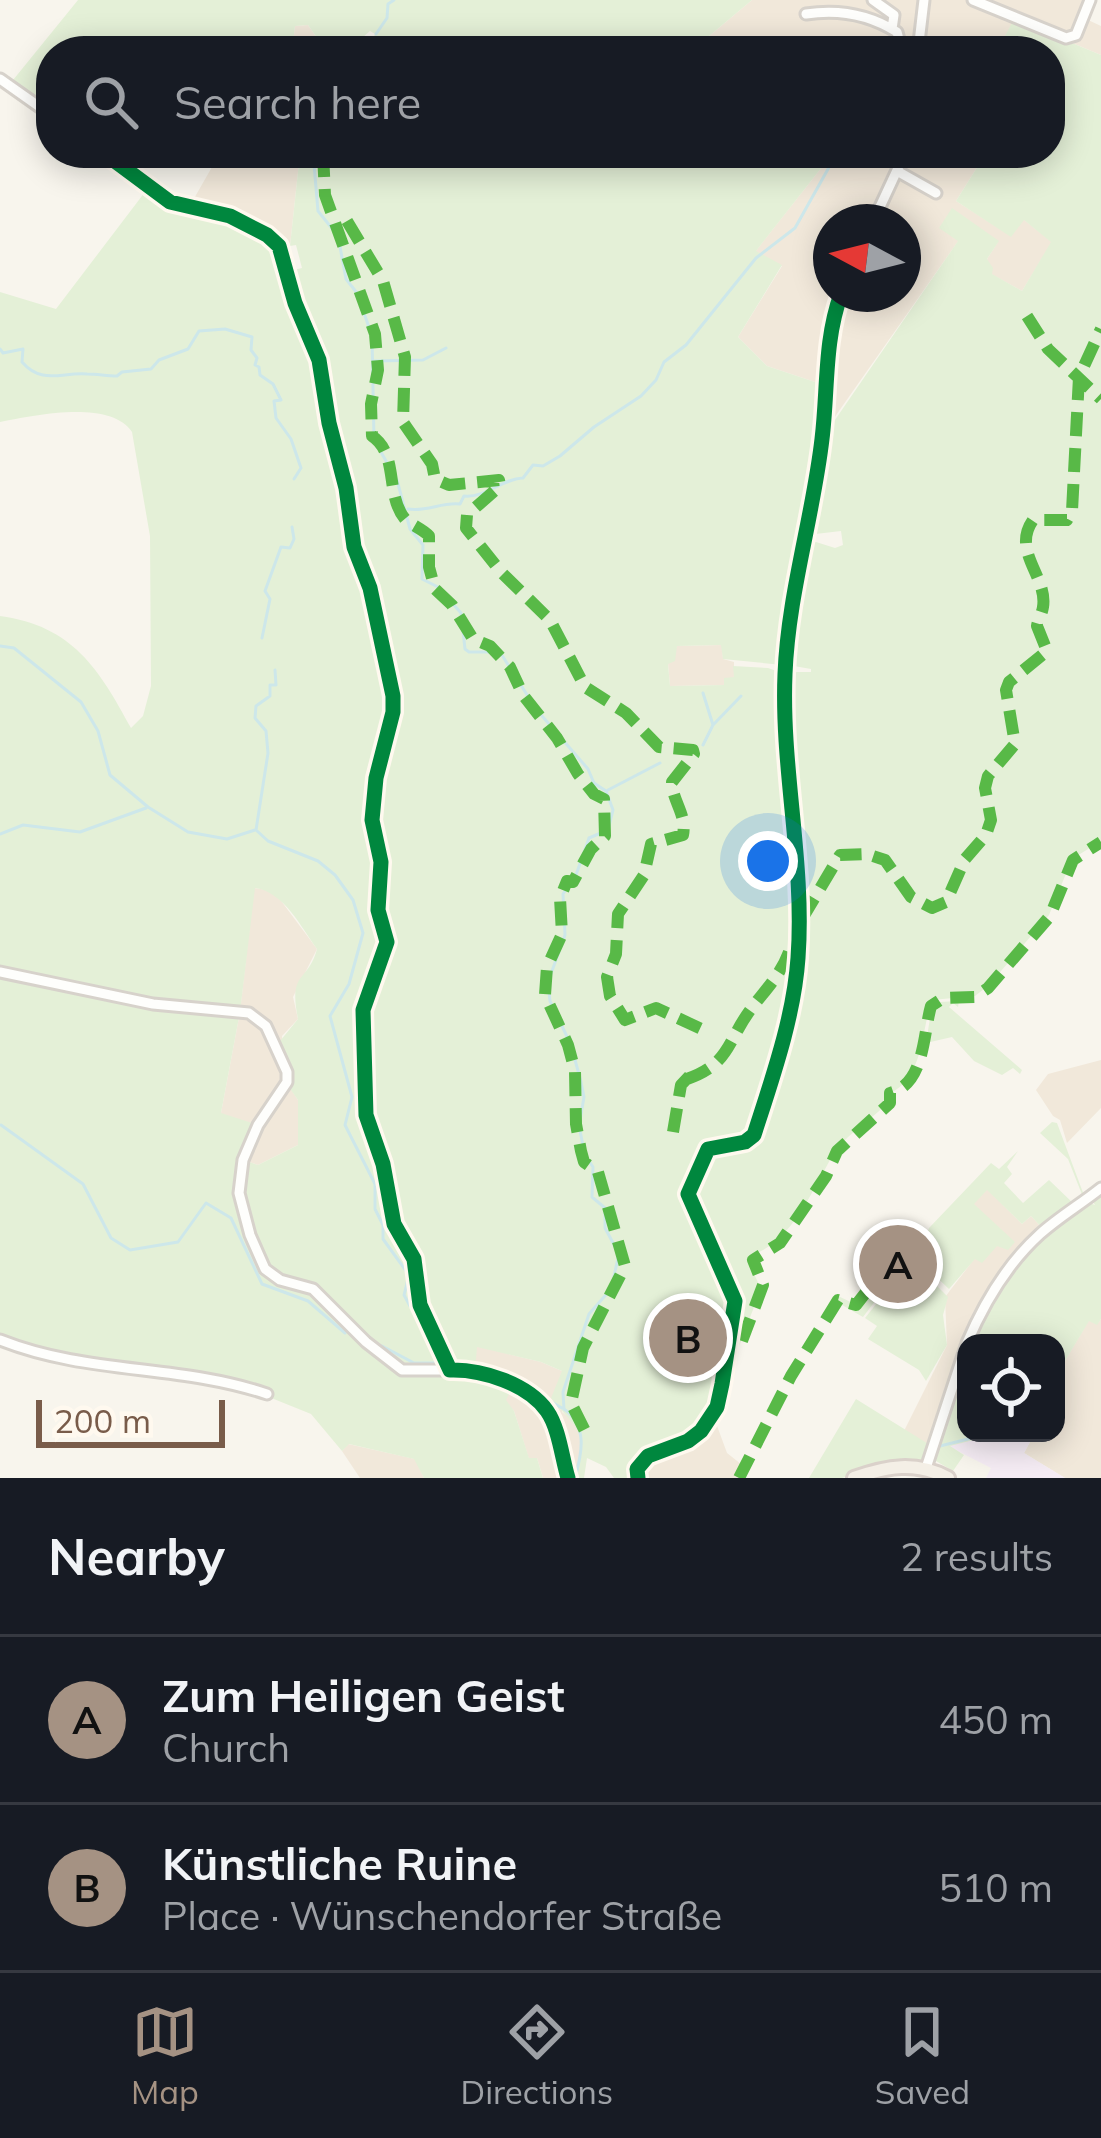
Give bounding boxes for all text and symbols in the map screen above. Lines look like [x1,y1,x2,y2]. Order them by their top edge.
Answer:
search box [36,36,1065,168]
icon: search [78,69,144,135]
text: Search here [174,74,421,130]
north arrow [813,204,921,312]
your location [738,831,798,891]
pin: A [859,1219,937,1309]
pin: B [649,1293,727,1383]
map controls [957,1334,1065,1442]
button: locate [957,1334,1065,1442]
scale bar [36,1394,225,1447]
text: 200 m [54,1400,151,1441]
text: Nearby [48,1524,225,1588]
text: 2 results [900,1532,1053,1581]
text: Zum Heiligen Geist [162,1667,564,1723]
text: A [72,1695,102,1744]
text: 450 m [938,1695,1053,1744]
text: Church [162,1723,290,1772]
text: Künstliche Ruine [162,1835,517,1891]
text: B [74,1863,100,1912]
text: 510 m [938,1863,1053,1912]
text: Place · Wünschendorfer Straße [162,1891,722,1940]
tab: Map [131,1999,199,2112]
tab: Directions [461,1999,613,2112]
tab: Saved [875,1999,970,2112]

